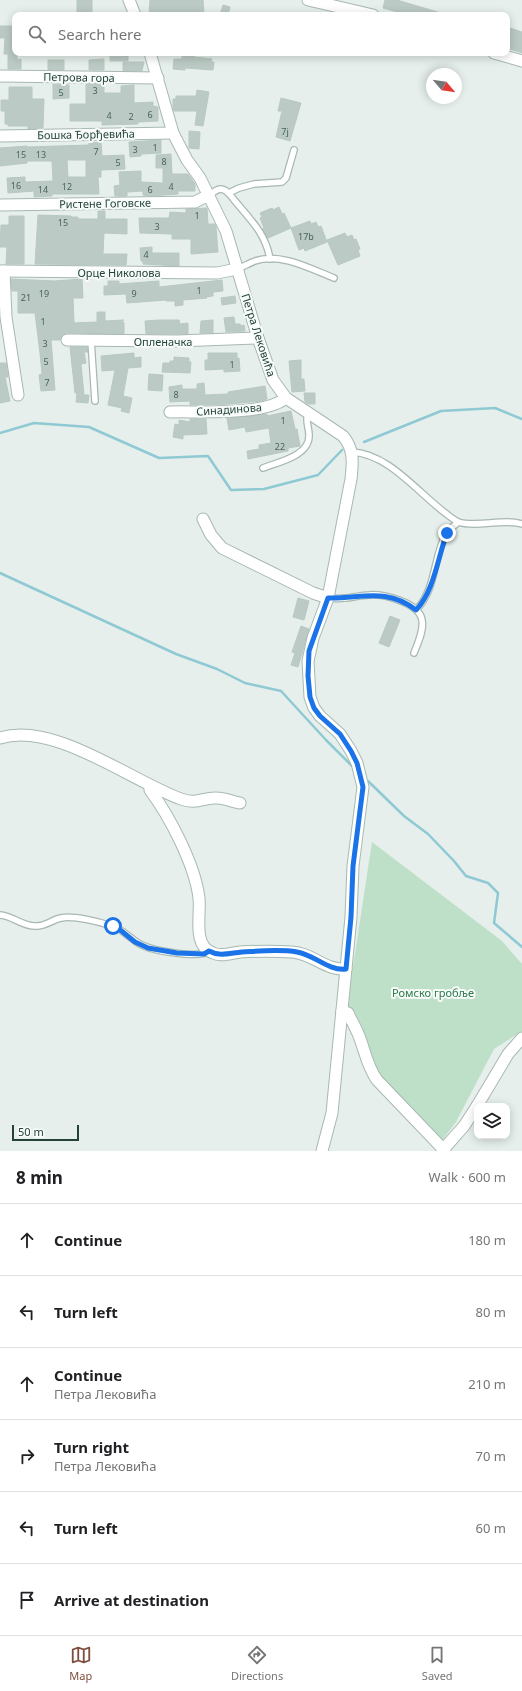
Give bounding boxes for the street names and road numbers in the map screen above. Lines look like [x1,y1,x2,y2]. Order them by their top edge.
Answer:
street label: Петрова гора [43,69,115,85]
street label: Бошка Ђорђевића [37,126,135,142]
street label: Ристене Гоговске [59,195,151,211]
street label: Орце Николова [77,265,161,280]
street label: Петра Лековића [238,291,280,379]
street label: Опленачка [134,334,192,349]
street label: Синадинова [196,399,262,419]

